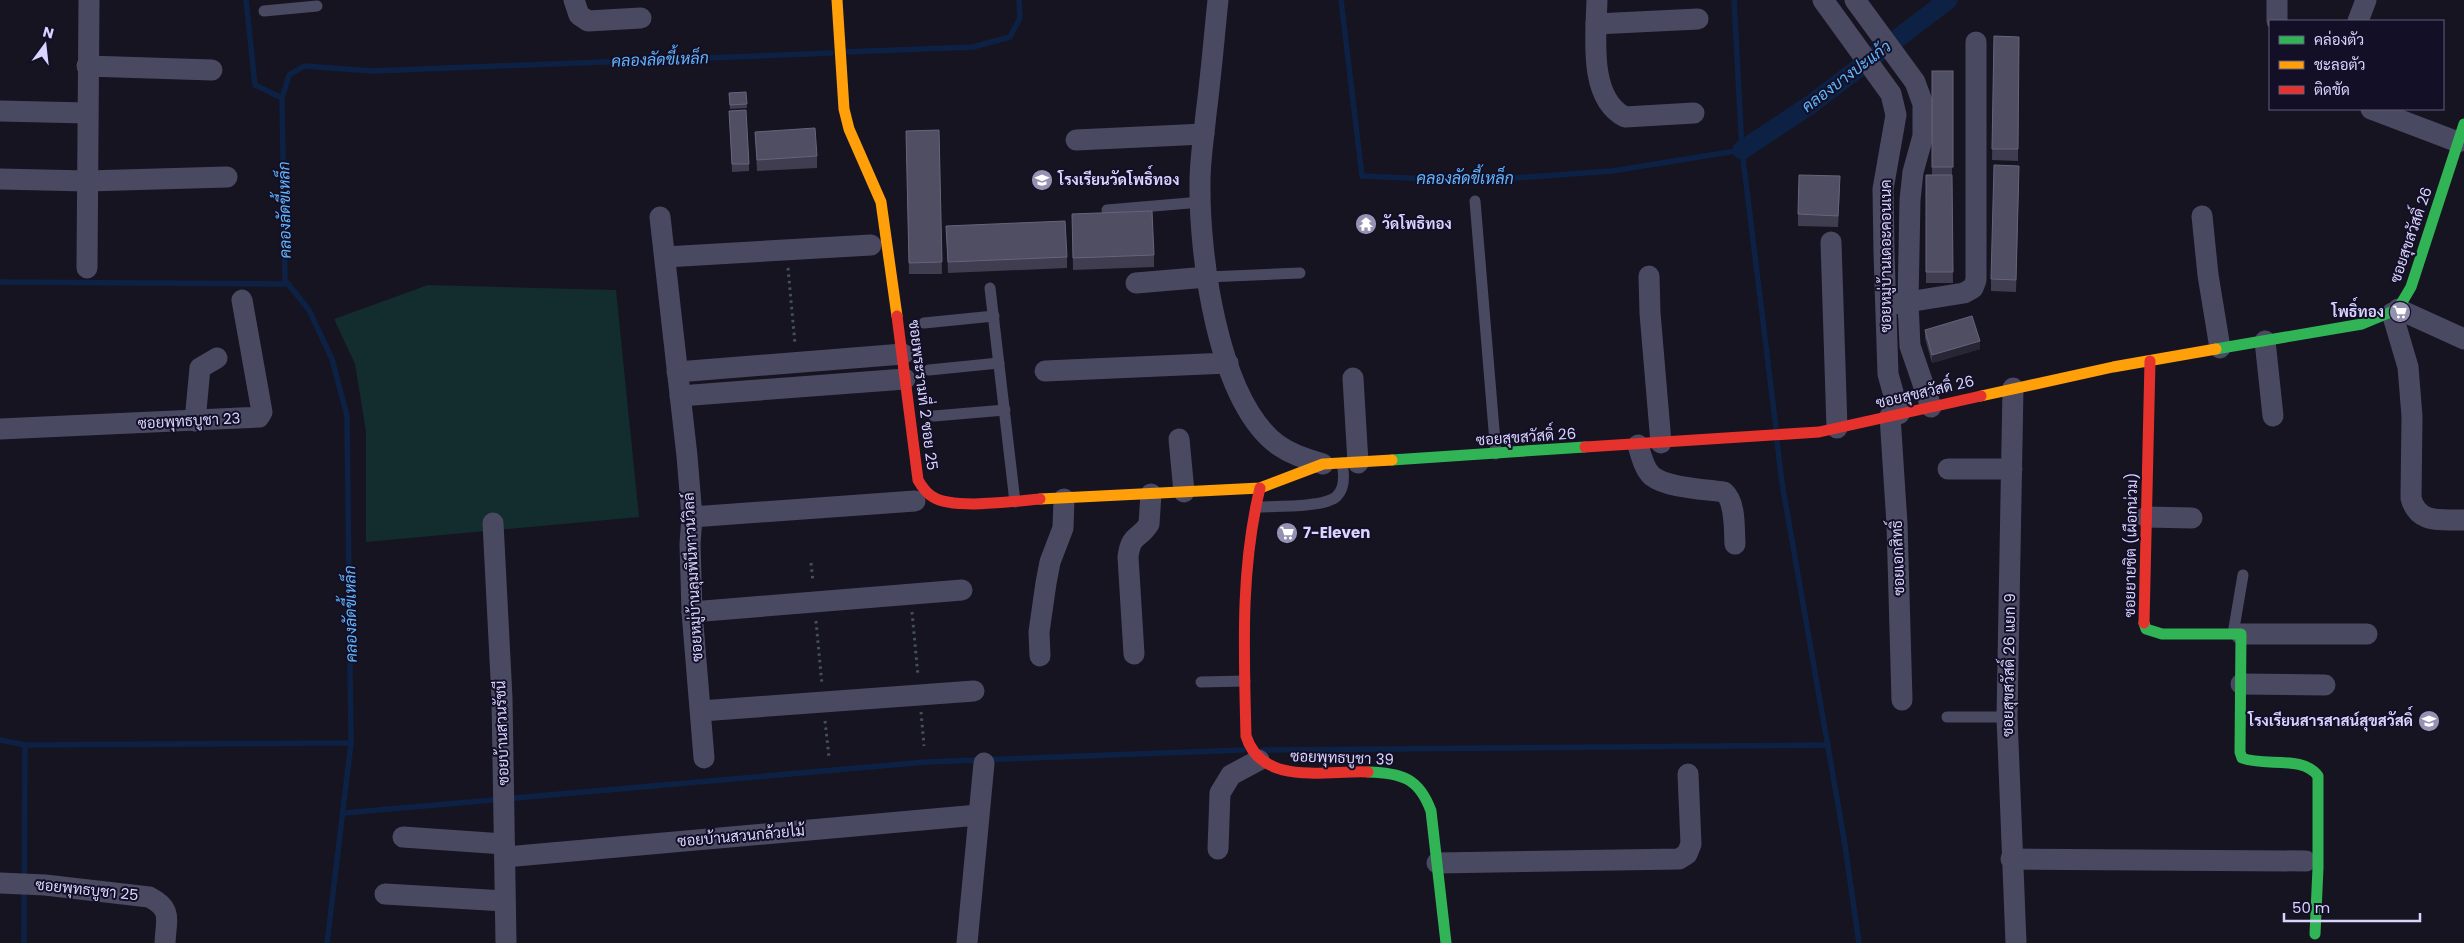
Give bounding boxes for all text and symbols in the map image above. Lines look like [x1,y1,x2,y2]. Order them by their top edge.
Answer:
north arrow [20,20,70,70]
legend [2269,20,2444,110]
text: N [41,21,56,43]
text: คล่องตัว [2314,29,2364,50]
water label: คลองบางปะแก้ว [1797,35,1896,118]
water label: คลองลัดขี้เหล็ก [611,43,709,73]
text: ชะลอตัว [2314,54,2365,75]
text: ติดขัด [2314,79,2350,100]
water label: คลองลัดขี้เหล็ก [269,161,297,259]
place label: โรงเรียนวัดโพธิ์ทอง [1057,164,1179,190]
water label: คลองลัดขี้เหล็ก [1416,164,1514,190]
school or university icon: โรงเรียนวัดโพธิ์ทอง [1030,168,1054,192]
street label: ซอยหมู่บ้านเดอะคอนเนค [1875,180,1896,332]
street label: ซอยสุขสวัสดิ์ 26 [2380,183,2438,286]
temple icon: วัดโพธิทอง [1354,212,1378,236]
place label: วัดโพธิทอง [1382,213,1452,234]
place label: โพธิ์ทอง [2331,296,2384,322]
supermarket icon: โพธิ์ทอง [2388,300,2412,324]
street label: ซอยพระรามที่ 2 ซอย 25 [904,318,947,471]
street label: ซอยสุขสวัสดิ์ 26 [1873,366,1976,414]
street label: ซอยพุทธบูชา 23 [137,407,241,435]
street label: ซอยสุขสวัสดิ์ 26 [1475,418,1577,451]
street label: ซอยยายชิต (เผือกน่วม) [2119,472,2142,618]
street label: ซอยหมู่บ้านลุมพินีทาวน์วิลล์ [678,492,708,662]
street label: ซอยเอกสิทธิ์ [1881,520,1909,596]
supermarket icon: 7-Eleven [1275,521,1299,545]
place label: 7-Eleven [1303,522,1370,543]
water label: คลองลัดขี้เหล็ก [335,565,363,663]
street label: ซอยสุขสวัสดิ์ 26 แยก 9 [1992,593,2021,737]
street label: ซอยบ้านสวนรัชนี [489,680,514,786]
place label: โรงเรียนสารสาสน์สุขสวัสดิ์ [2247,705,2413,732]
school or university icon: โรงเรียนสารสาสน์สุขสวัสดิ์ [2417,709,2441,733]
street label: ซอยพุทธบูชา 39 [1290,745,1394,771]
street label: ซอยบ้านสวนกล้วยไม้ [676,819,806,852]
street label: ซอยพุทธบูชา 25 [34,874,140,906]
scale bar [2284,890,2420,922]
text: 50 m [2292,897,2330,918]

